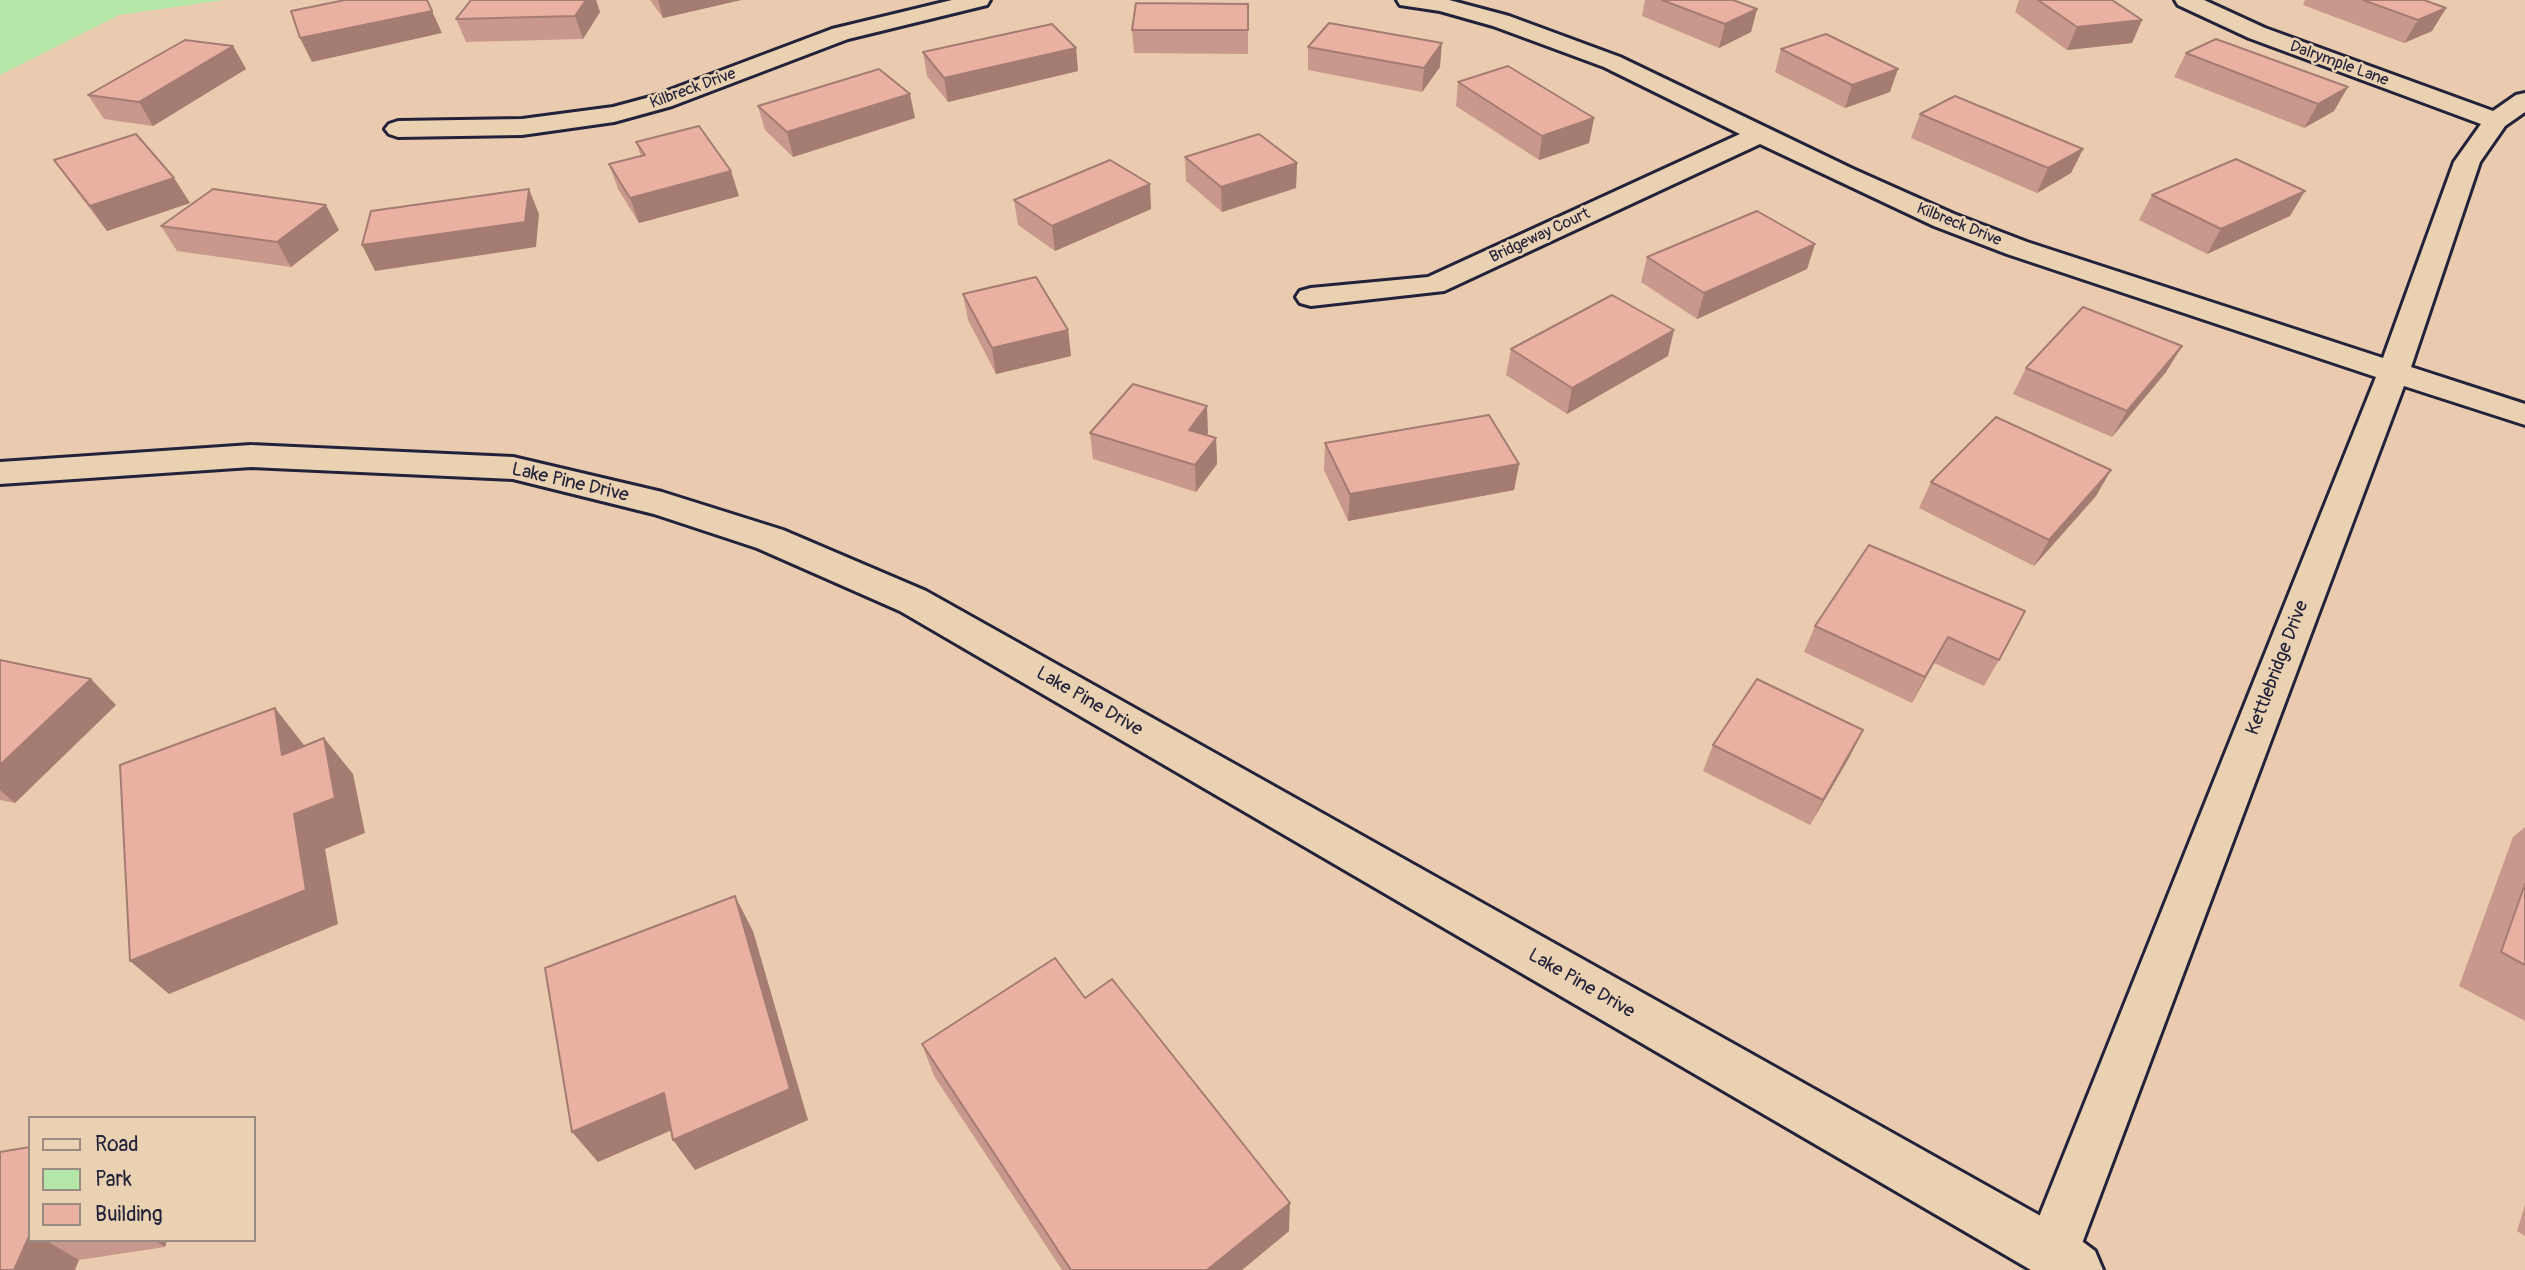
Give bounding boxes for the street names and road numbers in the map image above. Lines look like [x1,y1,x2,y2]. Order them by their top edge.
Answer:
street label: Dalrymple Lane [2287,37,2391,91]
street label: Kilbreck Drive [647,65,739,113]
street label: Kilbreck Drive [1914,199,2004,251]
street label: Bridgeway Court [1487,204,1593,268]
street label: Lake Pine Drive [509,458,631,508]
street label: Kettlebridge Drive [2242,597,2314,739]
street label: Lake Pine Drive [1032,662,1146,742]
street label: Lake Pine Drive [1524,944,1638,1024]

